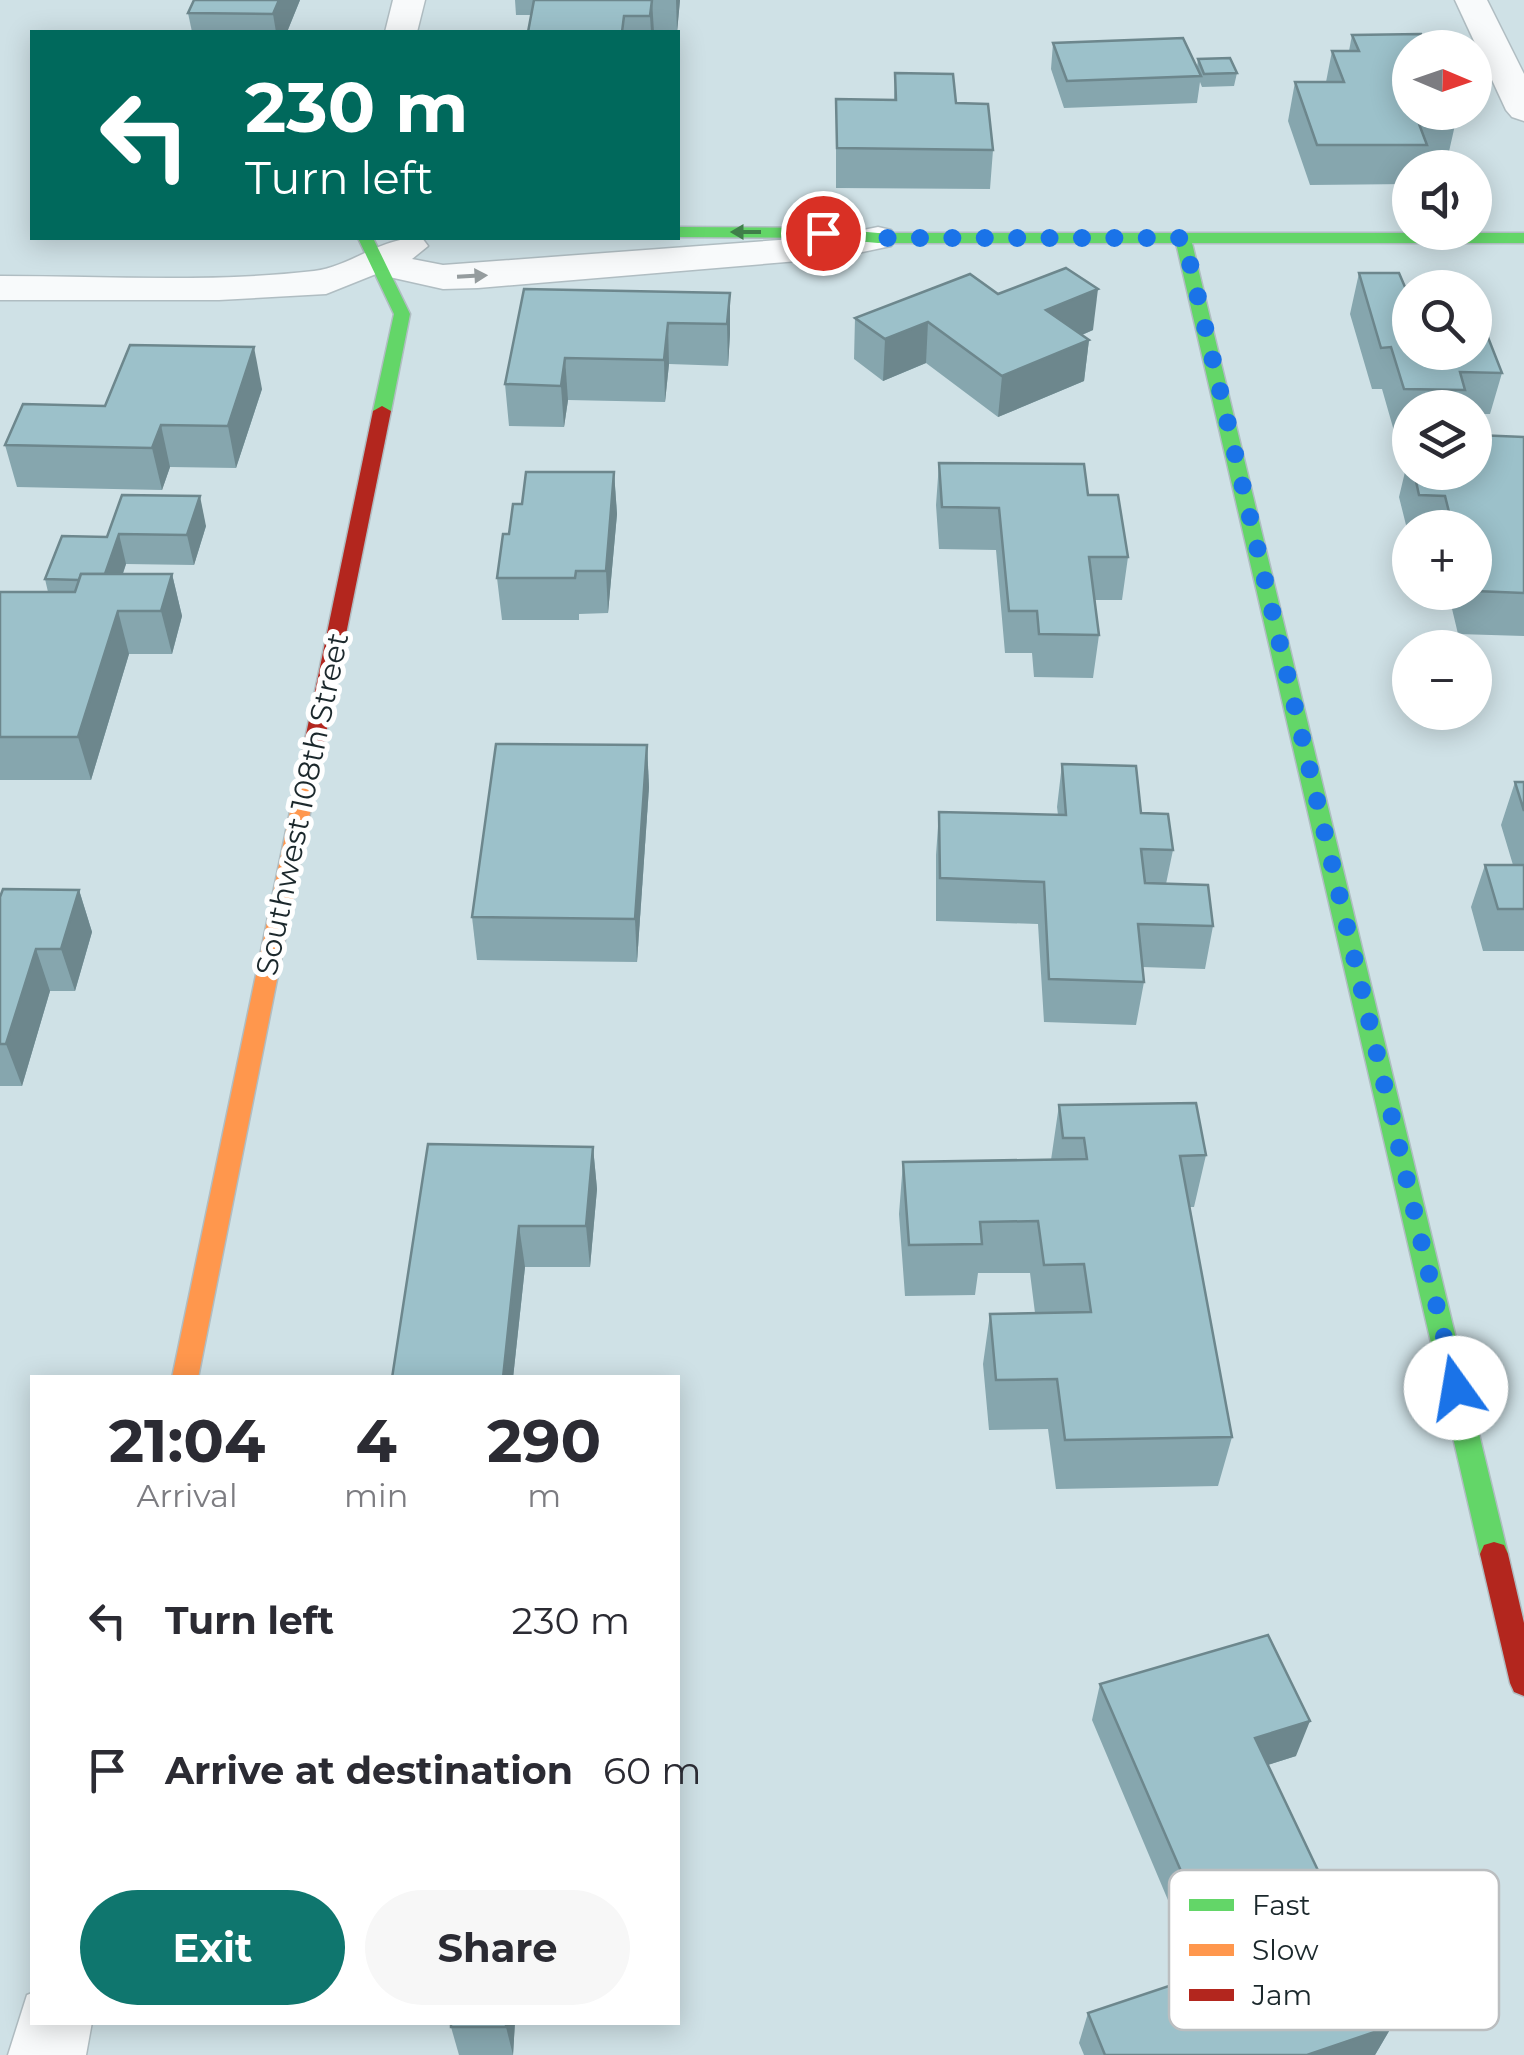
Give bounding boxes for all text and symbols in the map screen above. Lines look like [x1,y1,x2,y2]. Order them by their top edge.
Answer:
north arrow [1392,30,1492,130]
map controls [1392,30,1492,730]
text: 230 m [245,64,469,150]
icon: left [80,70,210,200]
text: Turn left [245,150,433,205]
button: sound [1392,150,1492,250]
pin [781,191,866,276]
icon: arrive [796,206,851,261]
one-way arrow [729,224,761,240]
one-way arrow [456,268,488,284]
button: search [1392,270,1492,370]
button: layers [1392,390,1492,490]
button: + [1392,510,1492,610]
street label: Southwest 108th Street [248,629,356,979]
button: − [1392,630,1492,730]
position arrow [1404,1336,1508,1440]
text: 21:04 [109,1404,265,1477]
text: 4 [356,1404,397,1477]
text: 290 [487,1404,601,1477]
text: Arrival [137,1476,238,1515]
text: min [344,1476,408,1515]
text: m [527,1476,561,1515]
icon: left [80,1593,135,1648]
text: Turn left [165,1597,334,1644]
text: 230 m [512,1597,630,1644]
icon: arrive [80,1743,135,1798]
text: Arrive at destination [165,1747,573,1794]
text: 60 m [603,1747,701,1794]
legend [1169,1870,1499,2030]
text: Fast [1252,1888,1311,1922]
button: Exit [80,1890,345,2005]
button: Share [365,1890,630,2005]
text: Slow [1252,1933,1319,1967]
text: Jam [1251,1978,1312,2012]

